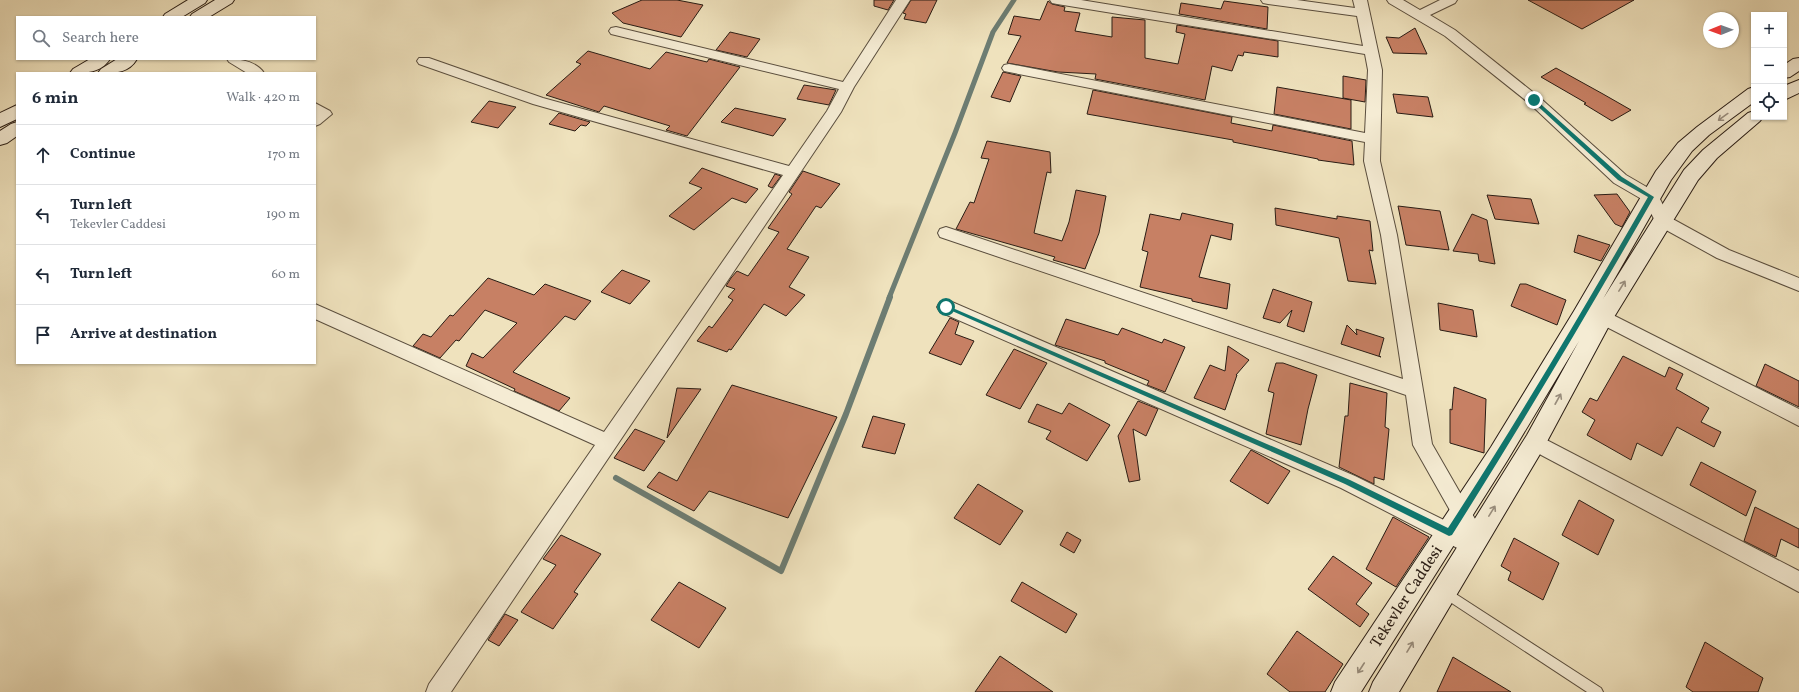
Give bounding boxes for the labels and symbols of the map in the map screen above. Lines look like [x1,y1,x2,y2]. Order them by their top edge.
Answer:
north arrow [1703,12,1739,48]
route end [1525,91,1543,109]
one-way arrow [1717,112,1728,121]
one-way arrow [1618,281,1626,292]
route start [937,298,955,316]
one-way arrow [1555,394,1562,406]
one-way arrow [1488,506,1496,517]
street label: Tekevler Caddesi [1366,541,1448,653]
one-way arrow [1407,641,1415,653]
one-way arrow [1356,662,1365,673]

